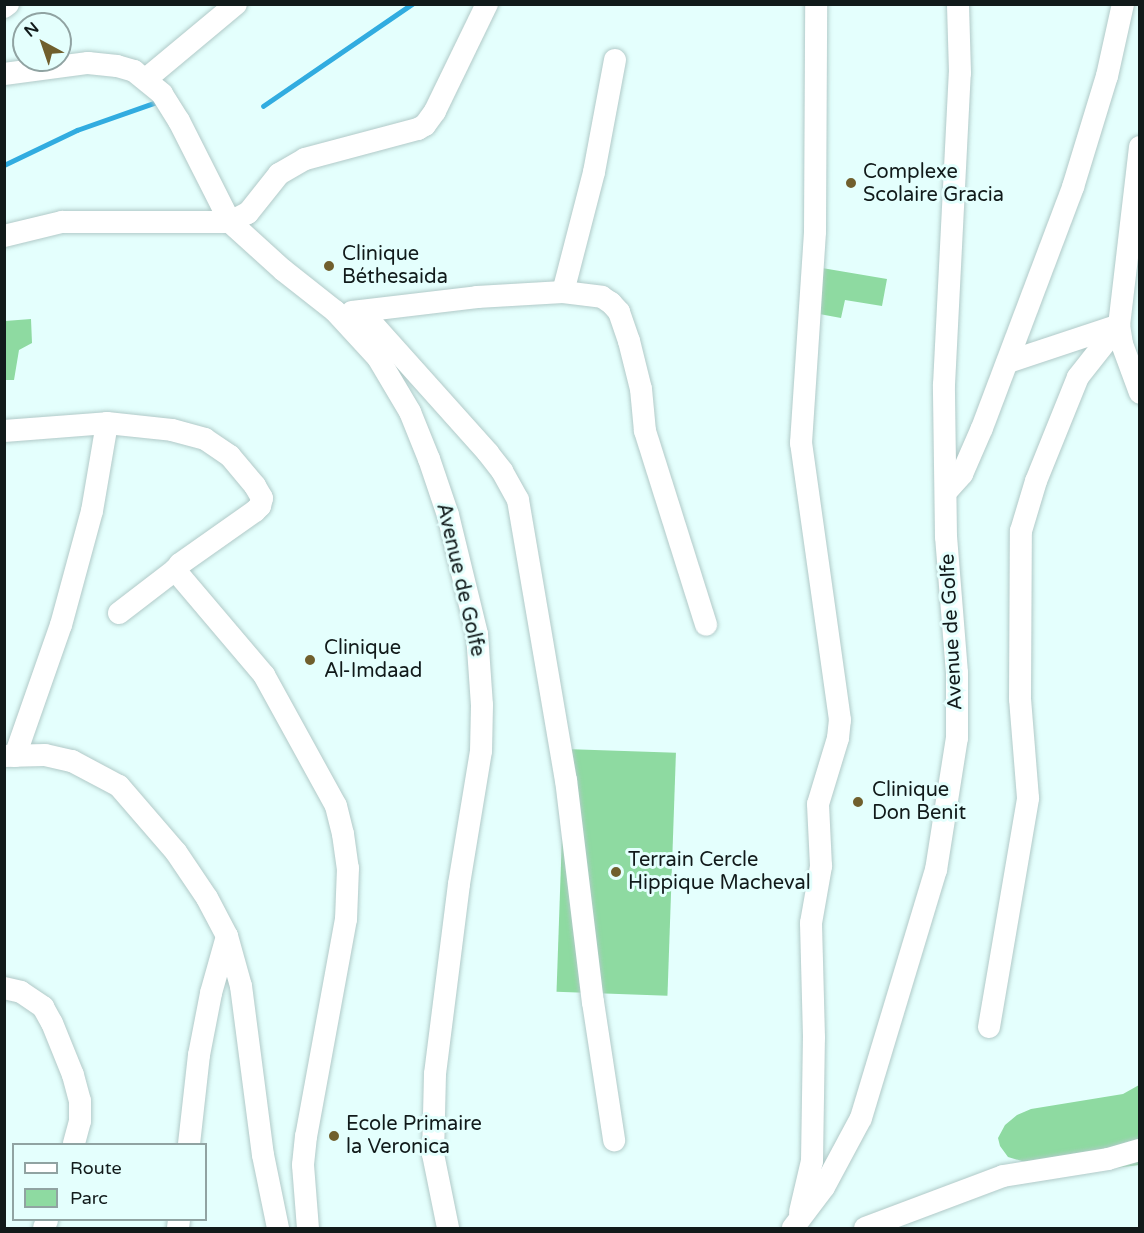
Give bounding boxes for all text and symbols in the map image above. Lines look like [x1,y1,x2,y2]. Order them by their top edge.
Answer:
north arrow [12,12,72,72]
text: N [20,18,43,42]
place label: Complexe Scolaire Gracia [863,160,1004,207]
marker: Complexe Scolaire Gracia [844,176,858,190]
place label: Clinique Béthesaida [342,243,448,290]
marker: Clinique Béthesaida [320,257,338,275]
street label: Avenue de Golfe [431,501,489,659]
street label: Avenue de Golfe [936,553,968,711]
place label: Clinique Al-Imdaad [324,636,422,683]
marker: Clinique Al-Imdaad [301,651,319,669]
place label: Clinique Don Benit [872,778,966,825]
marker: Clinique Don Benit [849,793,867,811]
place label: Terrain Cercle Hippique Macheval [628,849,811,896]
marker: Terrain Cercle Hippique Macheval [609,865,623,879]
place label: Ecole Primaire la Veronica [346,1112,482,1159]
marker: Ecole Primaire la Veronica [327,1129,341,1143]
legend [12,1143,207,1221]
text: Route [70,1157,122,1179]
text: Parc [70,1187,108,1209]

